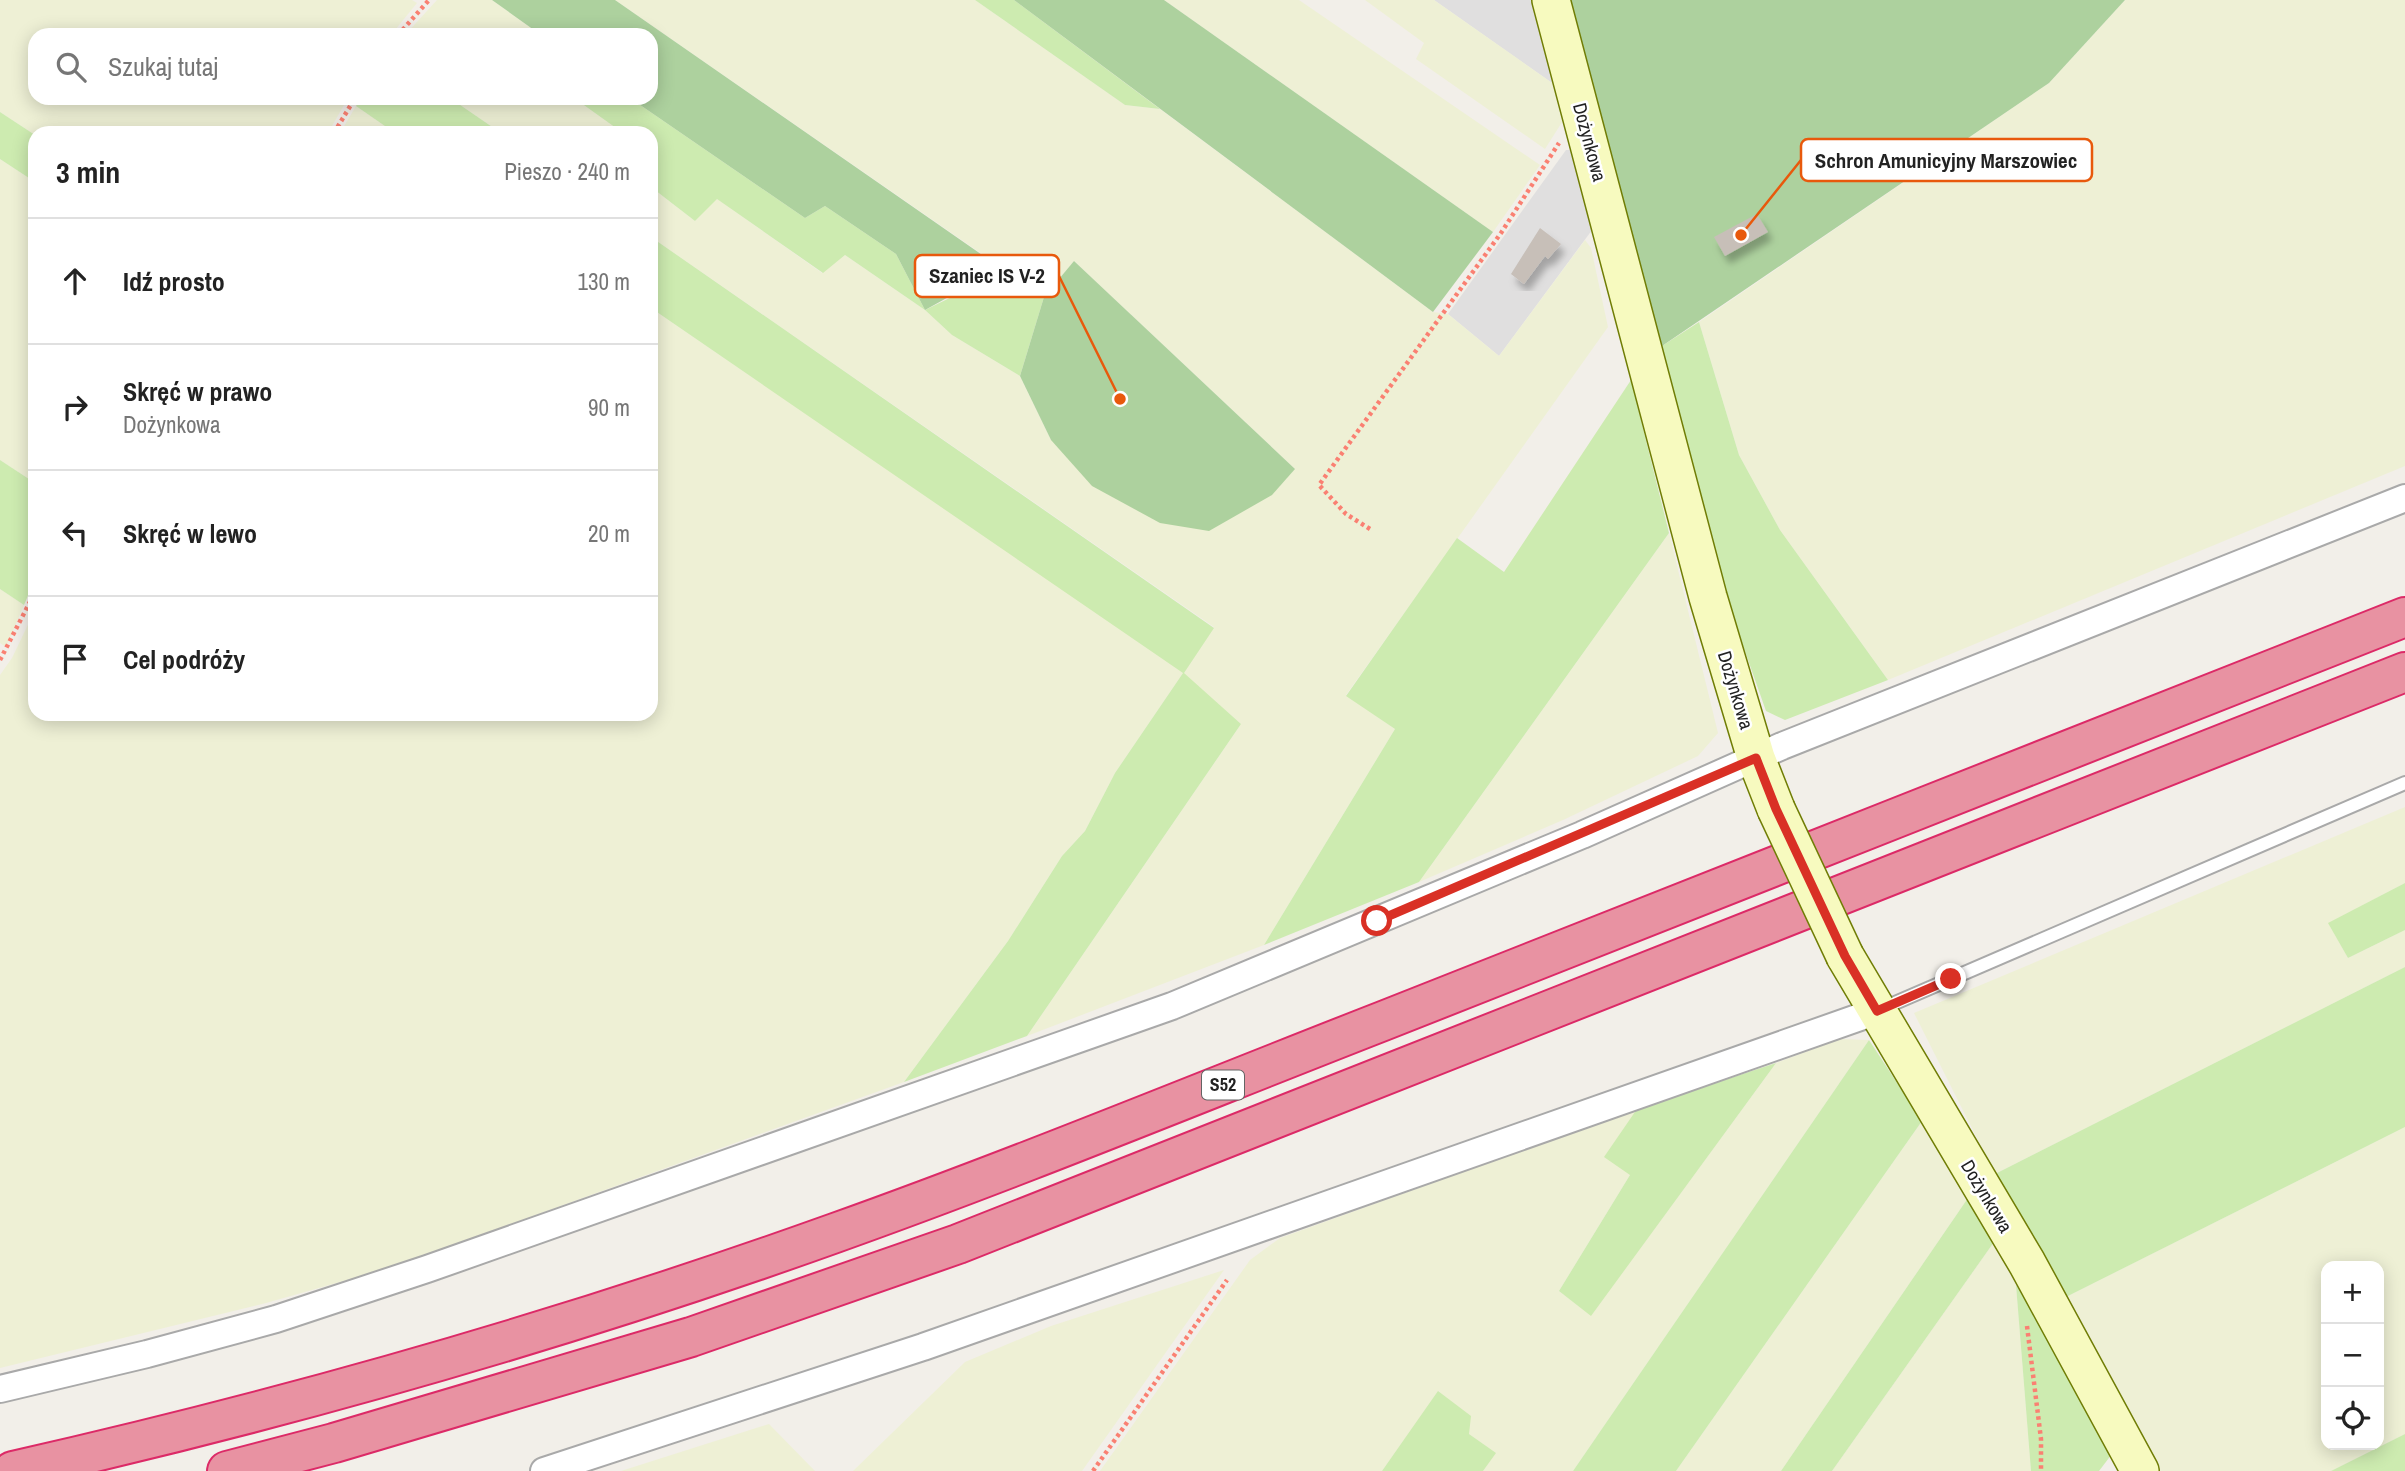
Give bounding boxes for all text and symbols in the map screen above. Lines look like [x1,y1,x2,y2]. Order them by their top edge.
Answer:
search box [28,28,658,105]
icon: search [52,48,90,86]
text: Szukaj tutaj [108,49,218,84]
street label: Dożynkowa [1567,100,1613,185]
callout: Schron Amunicyjny Marszowiec [1801,139,2092,181]
text: Schron Amunicyjny Marszowiec [1815,146,2077,175]
text: 3 min [56,152,120,192]
text: Pieszo · 240 m [504,156,630,187]
callout: Szaniec IS V-2 [915,255,1059,297]
text: Szaniec IS V-2 [929,261,1045,290]
icon: ahead [56,262,94,300]
text: Idź prosto [123,264,225,299]
text: 130 m [578,266,630,297]
text: Skręć w prawo [123,374,272,409]
icon: right [56,388,94,426]
text: 90 m [588,392,630,423]
text: Dożynkowa [123,409,220,440]
icon: left [56,514,94,552]
text: Skręć w lewo [123,516,257,551]
text: 20 m [588,518,630,549]
icon: arrive [56,640,94,678]
text: Cel podróży [123,642,245,677]
street label: Dożynkowa [1712,648,1760,733]
route start [1361,905,1392,936]
route end [1935,963,1966,994]
road number: S52 [1202,1070,1244,1100]
street label: Dożynkowa [1955,1155,2019,1237]
map controls [2321,1261,2384,1450]
button: + [2321,1261,2384,1324]
button: − [2321,1324,2384,1387]
button: locate [2321,1387,2384,1450]

